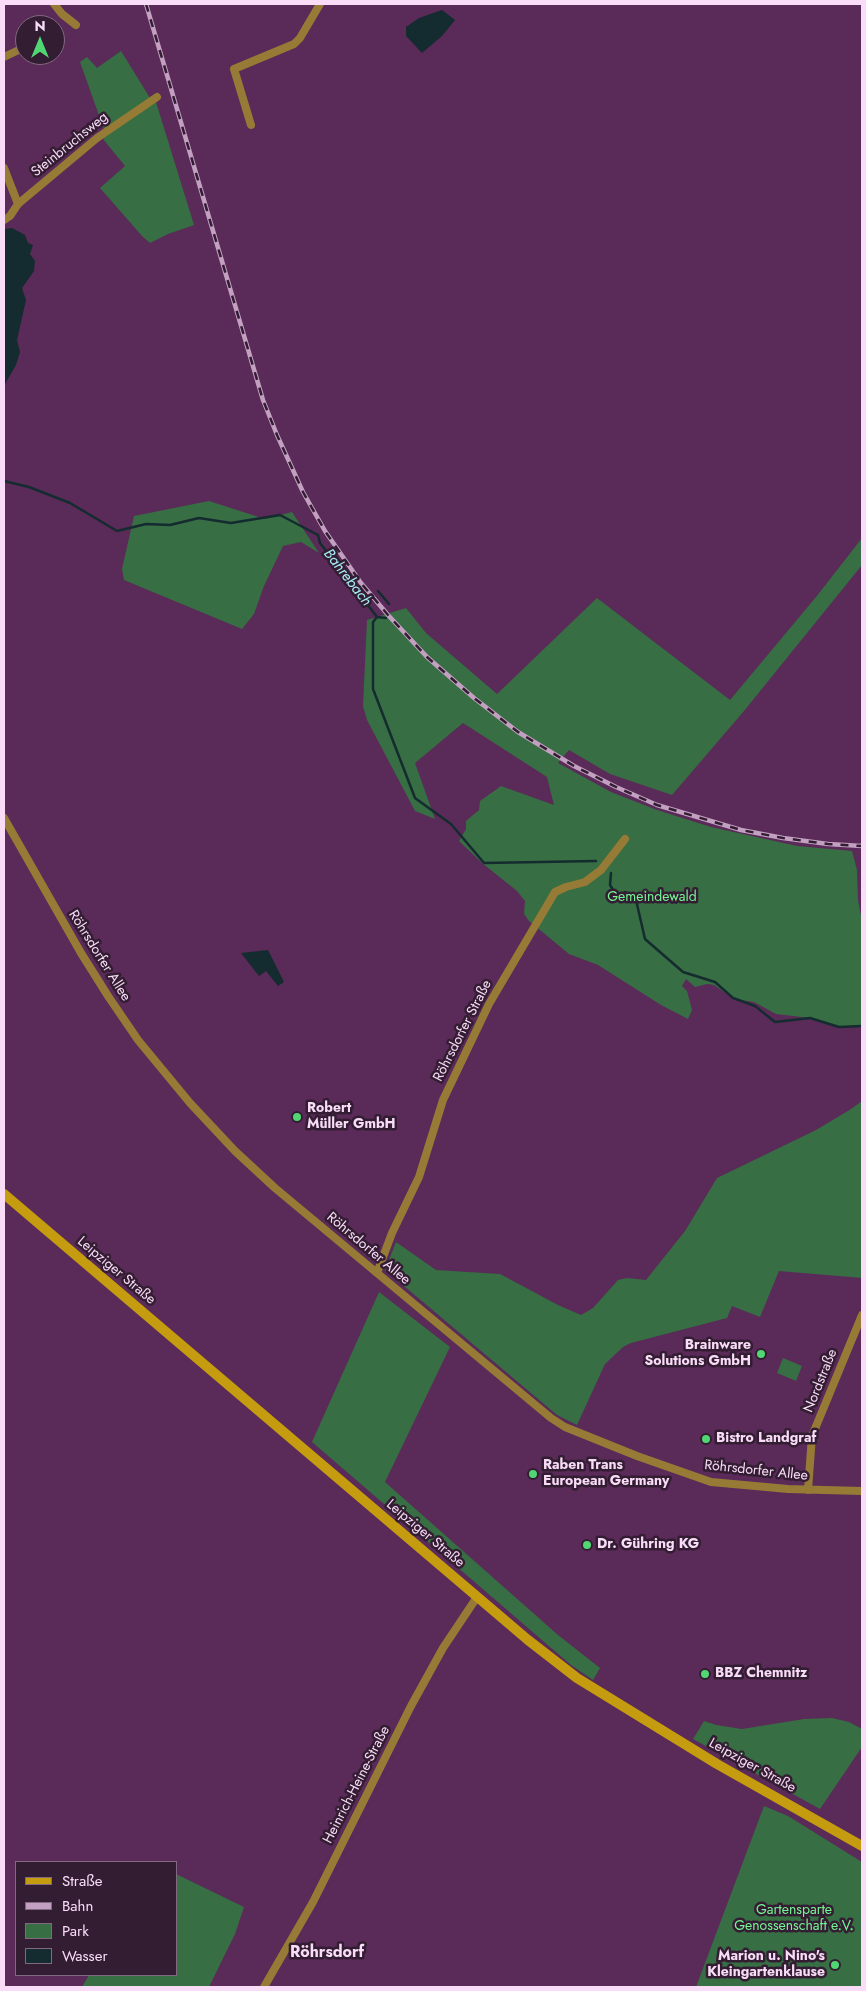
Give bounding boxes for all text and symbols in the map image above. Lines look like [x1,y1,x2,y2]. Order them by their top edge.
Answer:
north arrow [15,15,65,65]
text: N [34,16,46,36]
street label: Steinbruchsweg [28,109,112,181]
water label: Bahrebach [319,546,375,610]
park label: Gemeindewald [607,890,697,906]
street label: Röhrsdorfer Allee [64,907,134,1005]
street label: Röhrsdorfer Straße [430,977,496,1085]
place label: Robert Müller GmbH [307,1101,396,1134]
marker: Robert Müller GmbH [291,1111,303,1123]
street label: Röhrsdorfer Allee [323,1209,413,1289]
street label: Leipziger Straße [73,1233,159,1309]
place label: Brainware Solutions GmbH [644,1338,751,1370]
street label: Nordstraße [801,1347,841,1415]
marker: Brainware Solutions GmbH [755,1348,767,1360]
place label: Bistro Landgraf [716,1431,816,1447]
marker: Bistro Landgraf [700,1433,712,1445]
street label: Röhrsdorfer Allee [703,1457,809,1485]
place label: Raben Trans European Germany [543,1458,669,1490]
marker: Raben Trans European Germany [527,1468,539,1480]
street label: Leipziger Straße [382,1496,468,1572]
place label: Dr. Gühring KG [597,1537,699,1553]
marker: Dr. Gühring KG [581,1539,593,1551]
place label: BBZ Chemnitz [715,1666,807,1682]
marker: BBZ Chemnitz [699,1668,711,1680]
street label: Heinrich-Heine-Straße [320,1723,394,1847]
street label: Leipziger Straße [706,1735,798,1797]
legend [15,1861,178,1976]
text: Straße [62,1870,102,1892]
text: Bahn [62,1895,93,1917]
park label: Gartensparte Genossenschaft e.V. [734,1903,854,1935]
text: Park [62,1920,89,1942]
district label: Röhrsdorf [290,1943,364,1963]
text: Wasser [62,1945,108,1967]
place label: Marion u. Nino's Kleingartenklause [707,1949,825,1981]
marker: Marion u. Nino's Kleingartenklause [829,1959,841,1971]

